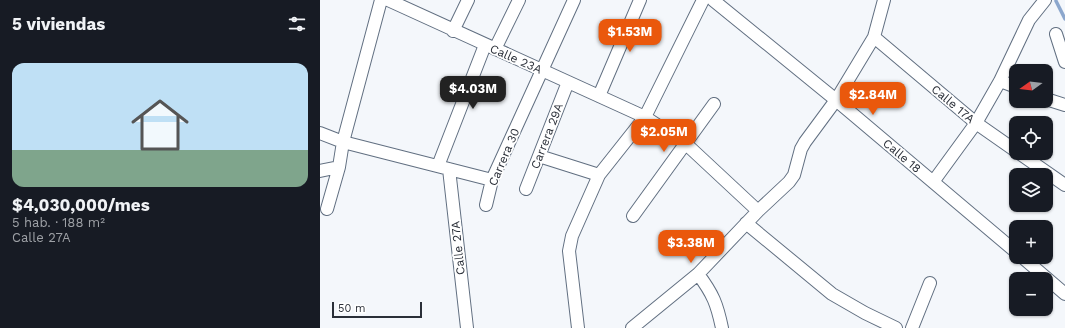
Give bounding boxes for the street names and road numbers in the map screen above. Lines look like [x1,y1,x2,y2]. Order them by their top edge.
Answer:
street label: Calle 23A [488,41,544,77]
street label: Calle 17A [929,82,977,126]
street label: Carrera 29A [528,101,566,171]
street label: Carrera 30 [486,126,522,188]
street label: Calle 18 [880,136,924,176]
street label: Calle 27A [448,220,468,276]

